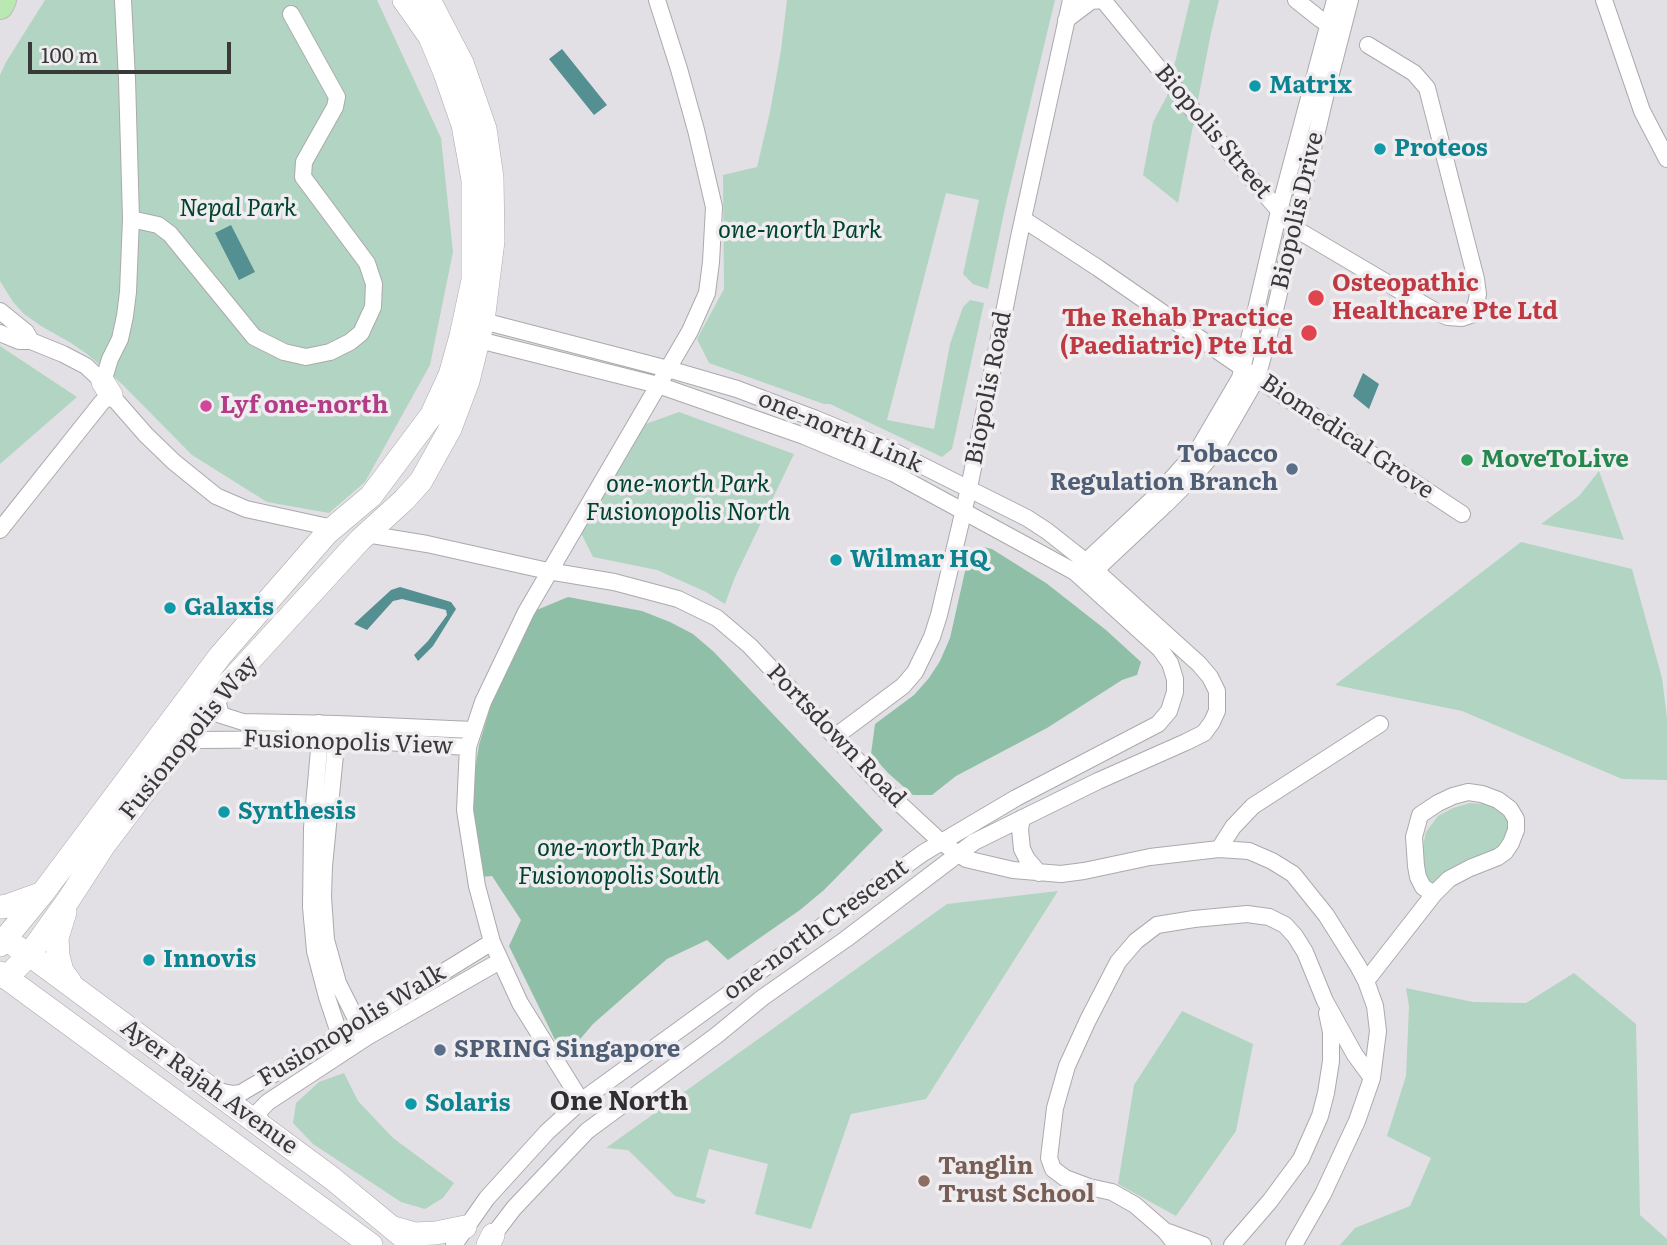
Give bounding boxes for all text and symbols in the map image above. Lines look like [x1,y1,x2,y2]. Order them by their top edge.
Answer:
scale bar [32,28,234,72]
text: 100 m [41,38,98,69]
street label: Biopolis Street [1148,59,1278,205]
place label: Matrix [1269,72,1352,100]
marker: Matrix [1247,78,1263,94]
street label: Biopolis Drive [1266,129,1330,293]
place label: Proteos [1394,135,1488,163]
marker: Proteos [1372,141,1388,157]
park label: Nepal Park [179,195,297,223]
park label: one-north Park [718,217,882,245]
place label: Osteopathic Healthcare Pte Ltd [1332,270,1558,326]
marker: Osteopathic Healthcare Pte Ltd [1306,288,1326,308]
place label: The Rehab Practice (Paediatric) Pte Ltd [1060,305,1293,361]
street label: Biopolis Road [960,309,1018,467]
marker: The Rehab Practice (Paediatric) Pte Ltd [1299,323,1319,343]
street label: Biomedical Grove [1255,368,1439,506]
street label: one-north Link [754,384,926,480]
place label: Lyf one-north [220,392,388,420]
marker: Lyf one-north [198,398,214,414]
place label: Tobacco Regulation Branch [1050,441,1278,497]
place label: MoveToLive [1481,446,1629,474]
marker: MoveToLive [1459,452,1475,468]
marker: Tobacco Regulation Branch [1284,461,1300,477]
park label: one-north Park Fusionopolis North [585,471,791,527]
place label: Wilmar HQ [850,546,988,574]
marker: Wilmar HQ [828,552,844,568]
place label: Galaxis [184,594,274,622]
marker: Galaxis [162,600,178,616]
street label: Fusionopolis Way [114,650,264,826]
street label: Portsdown Road [761,659,911,813]
street label: Fusionopolis View [242,725,454,761]
place label: Synthesis [238,798,356,826]
marker: Synthesis [216,804,232,820]
park label: one-north Park Fusionopolis South [518,835,720,891]
street label: one-north Crescent [718,853,914,1007]
place label: Innovis [163,946,256,974]
marker: Innovis [141,952,157,968]
street label: Fusionopolis Walk [253,959,451,1093]
street label: Ayer Rajah Avenue [115,1013,303,1161]
place label: SPRING Singapore [454,1036,680,1064]
marker: SPRING Singapore [432,1042,448,1058]
district label: One North [550,1086,688,1118]
place label: Solaris [425,1090,511,1118]
marker: Solaris [403,1096,419,1112]
place label: Tanglin Trust School [938,1153,1095,1209]
marker: Tanglin Trust School [916,1173,932,1189]

